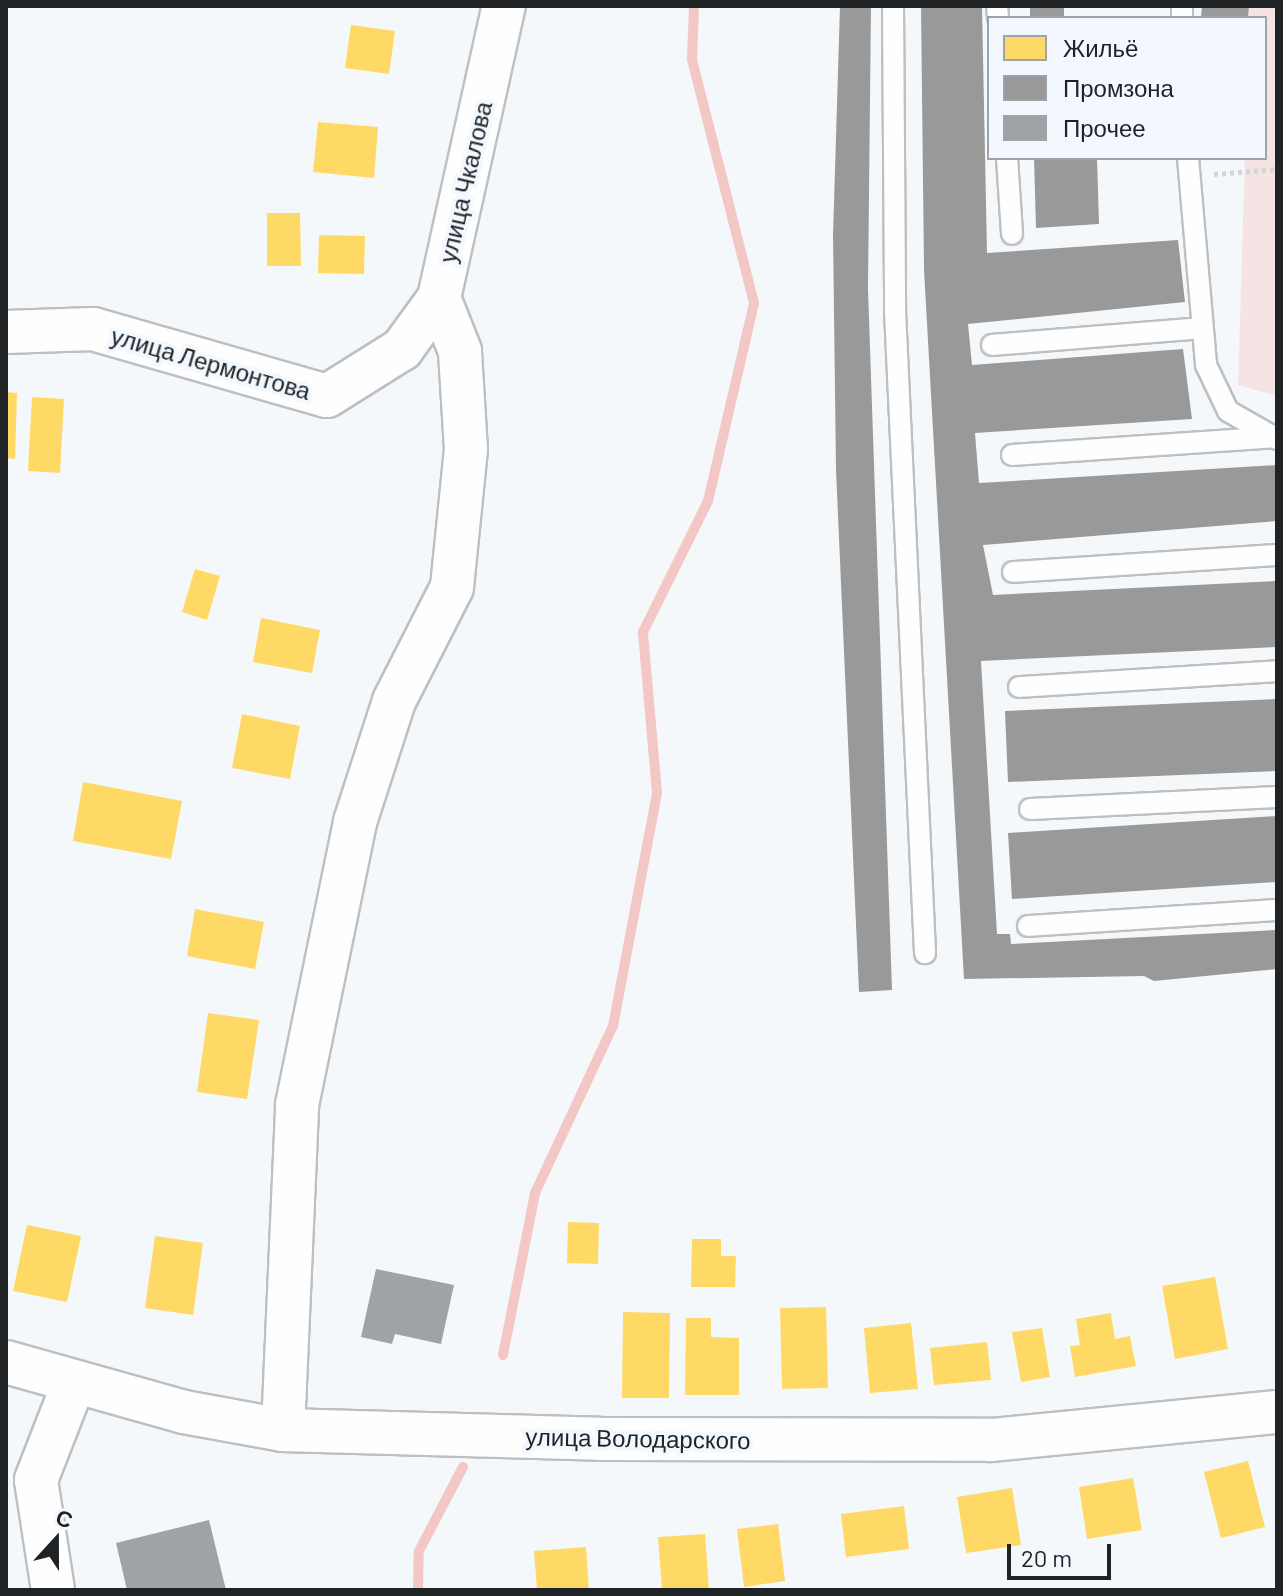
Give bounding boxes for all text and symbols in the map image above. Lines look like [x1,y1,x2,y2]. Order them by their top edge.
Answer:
legend [987,16,1267,160]
text: Жильё [1063,33,1138,62]
text: Промзона [1063,73,1174,102]
street label: улица Чкалова [432,99,498,265]
text: Прочее [1063,113,1146,142]
street label: улица Лермонтова [108,321,314,405]
street label: улица Володарского [525,1422,751,1454]
north arrow [16,1500,96,1580]
text: С [53,1503,77,1533]
scale bar [1011,1528,1115,1578]
text: 20 m [1021,1543,1072,1572]

